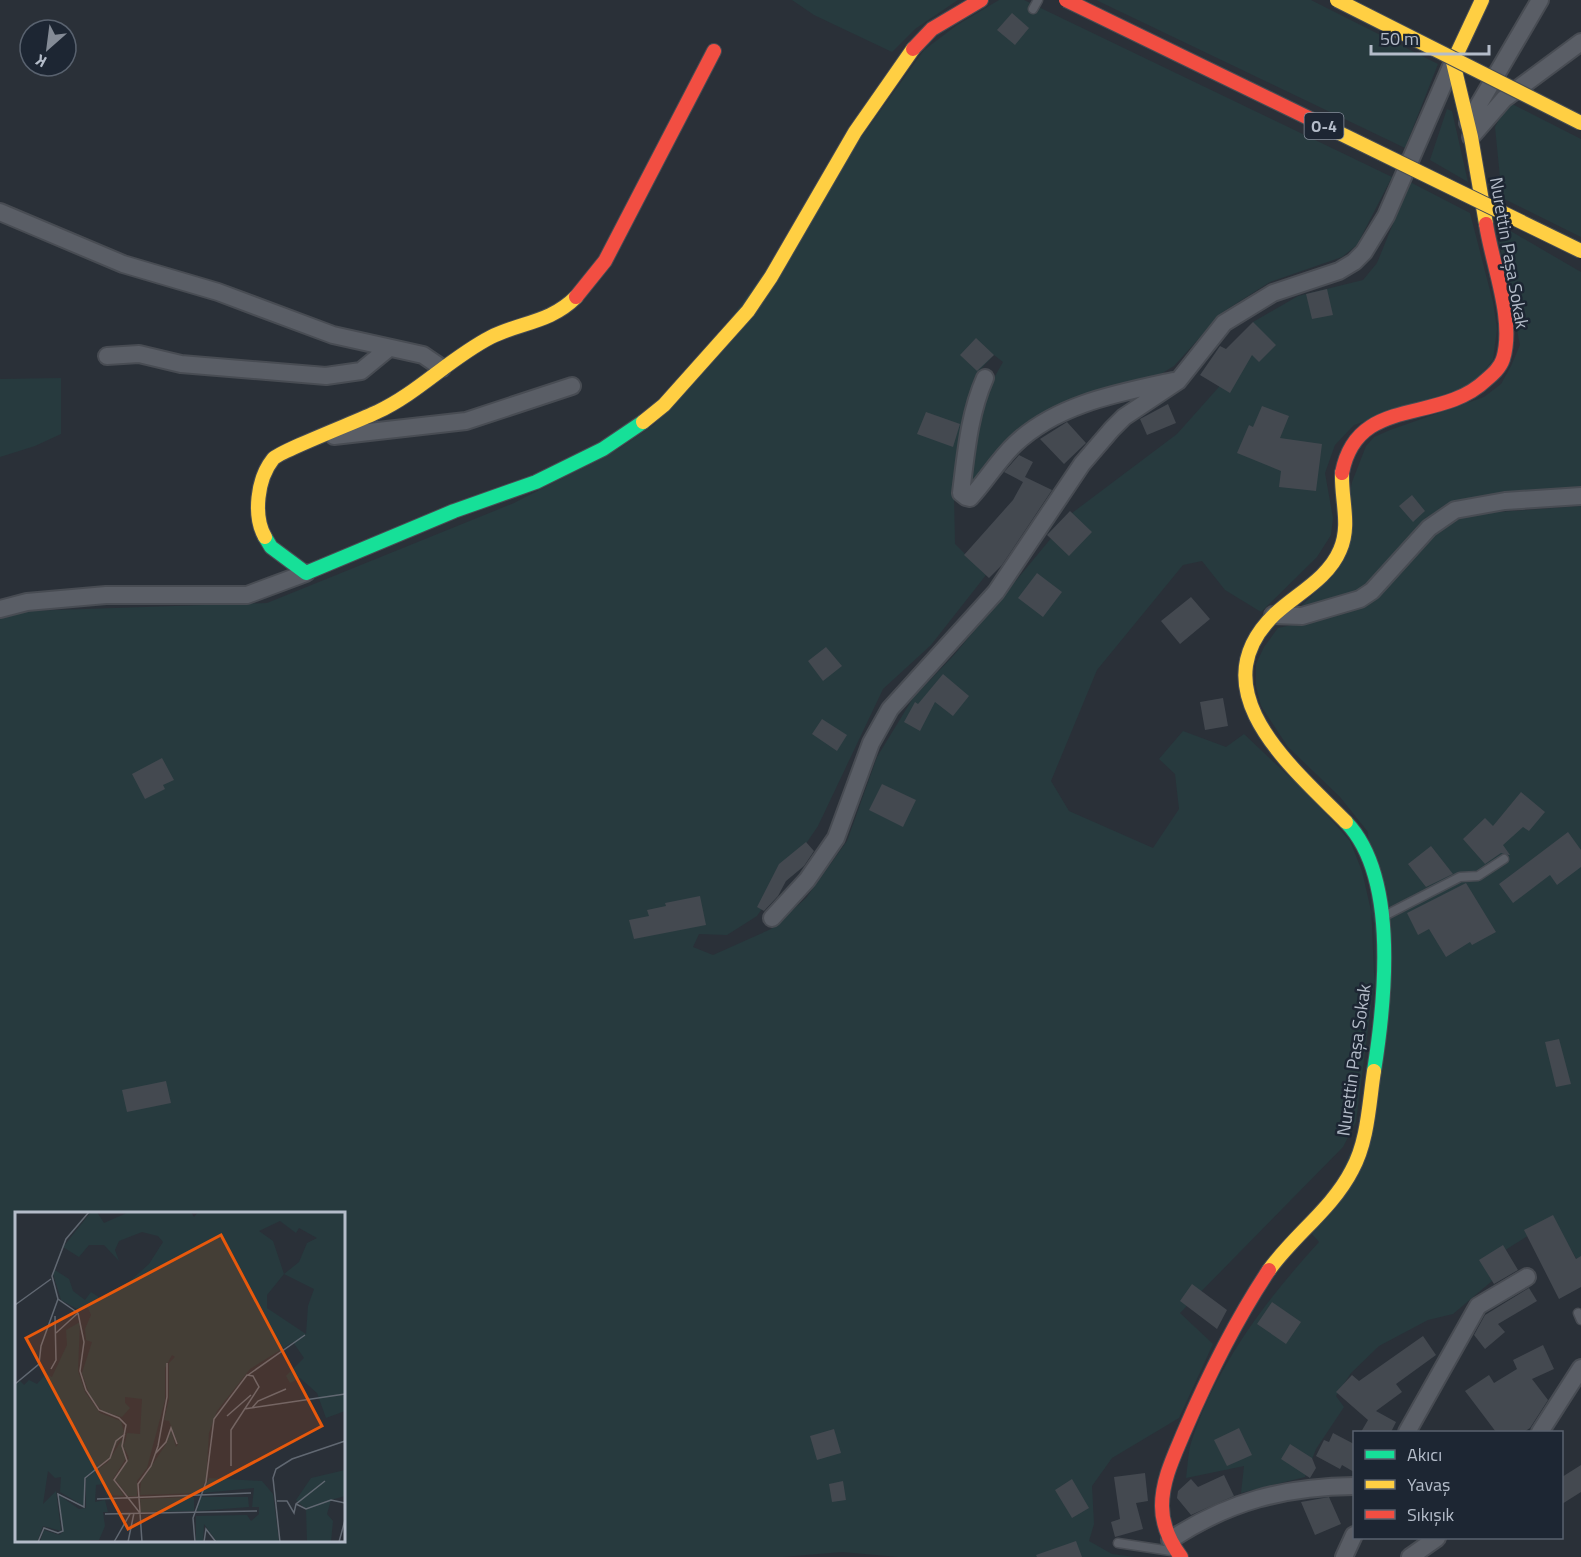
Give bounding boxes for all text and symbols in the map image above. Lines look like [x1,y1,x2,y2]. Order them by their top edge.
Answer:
north arrow [18,18,78,78]
scale bar [1371,18,1490,56]
text: 50 m [1380,25,1419,52]
text: K [31,48,51,74]
road number: O-4 [1304,113,1344,139]
street label: Nurettin Paşa Sokak [1483,175,1536,331]
street label: Nurettin Paşa Sokak [1329,982,1378,1138]
inset map [15,1212,345,1542]
legend [1353,1431,1563,1539]
text: Akıcı [1407,1441,1442,1468]
text: Yavaş [1407,1471,1450,1498]
text: Sıkışık [1407,1501,1455,1528]

